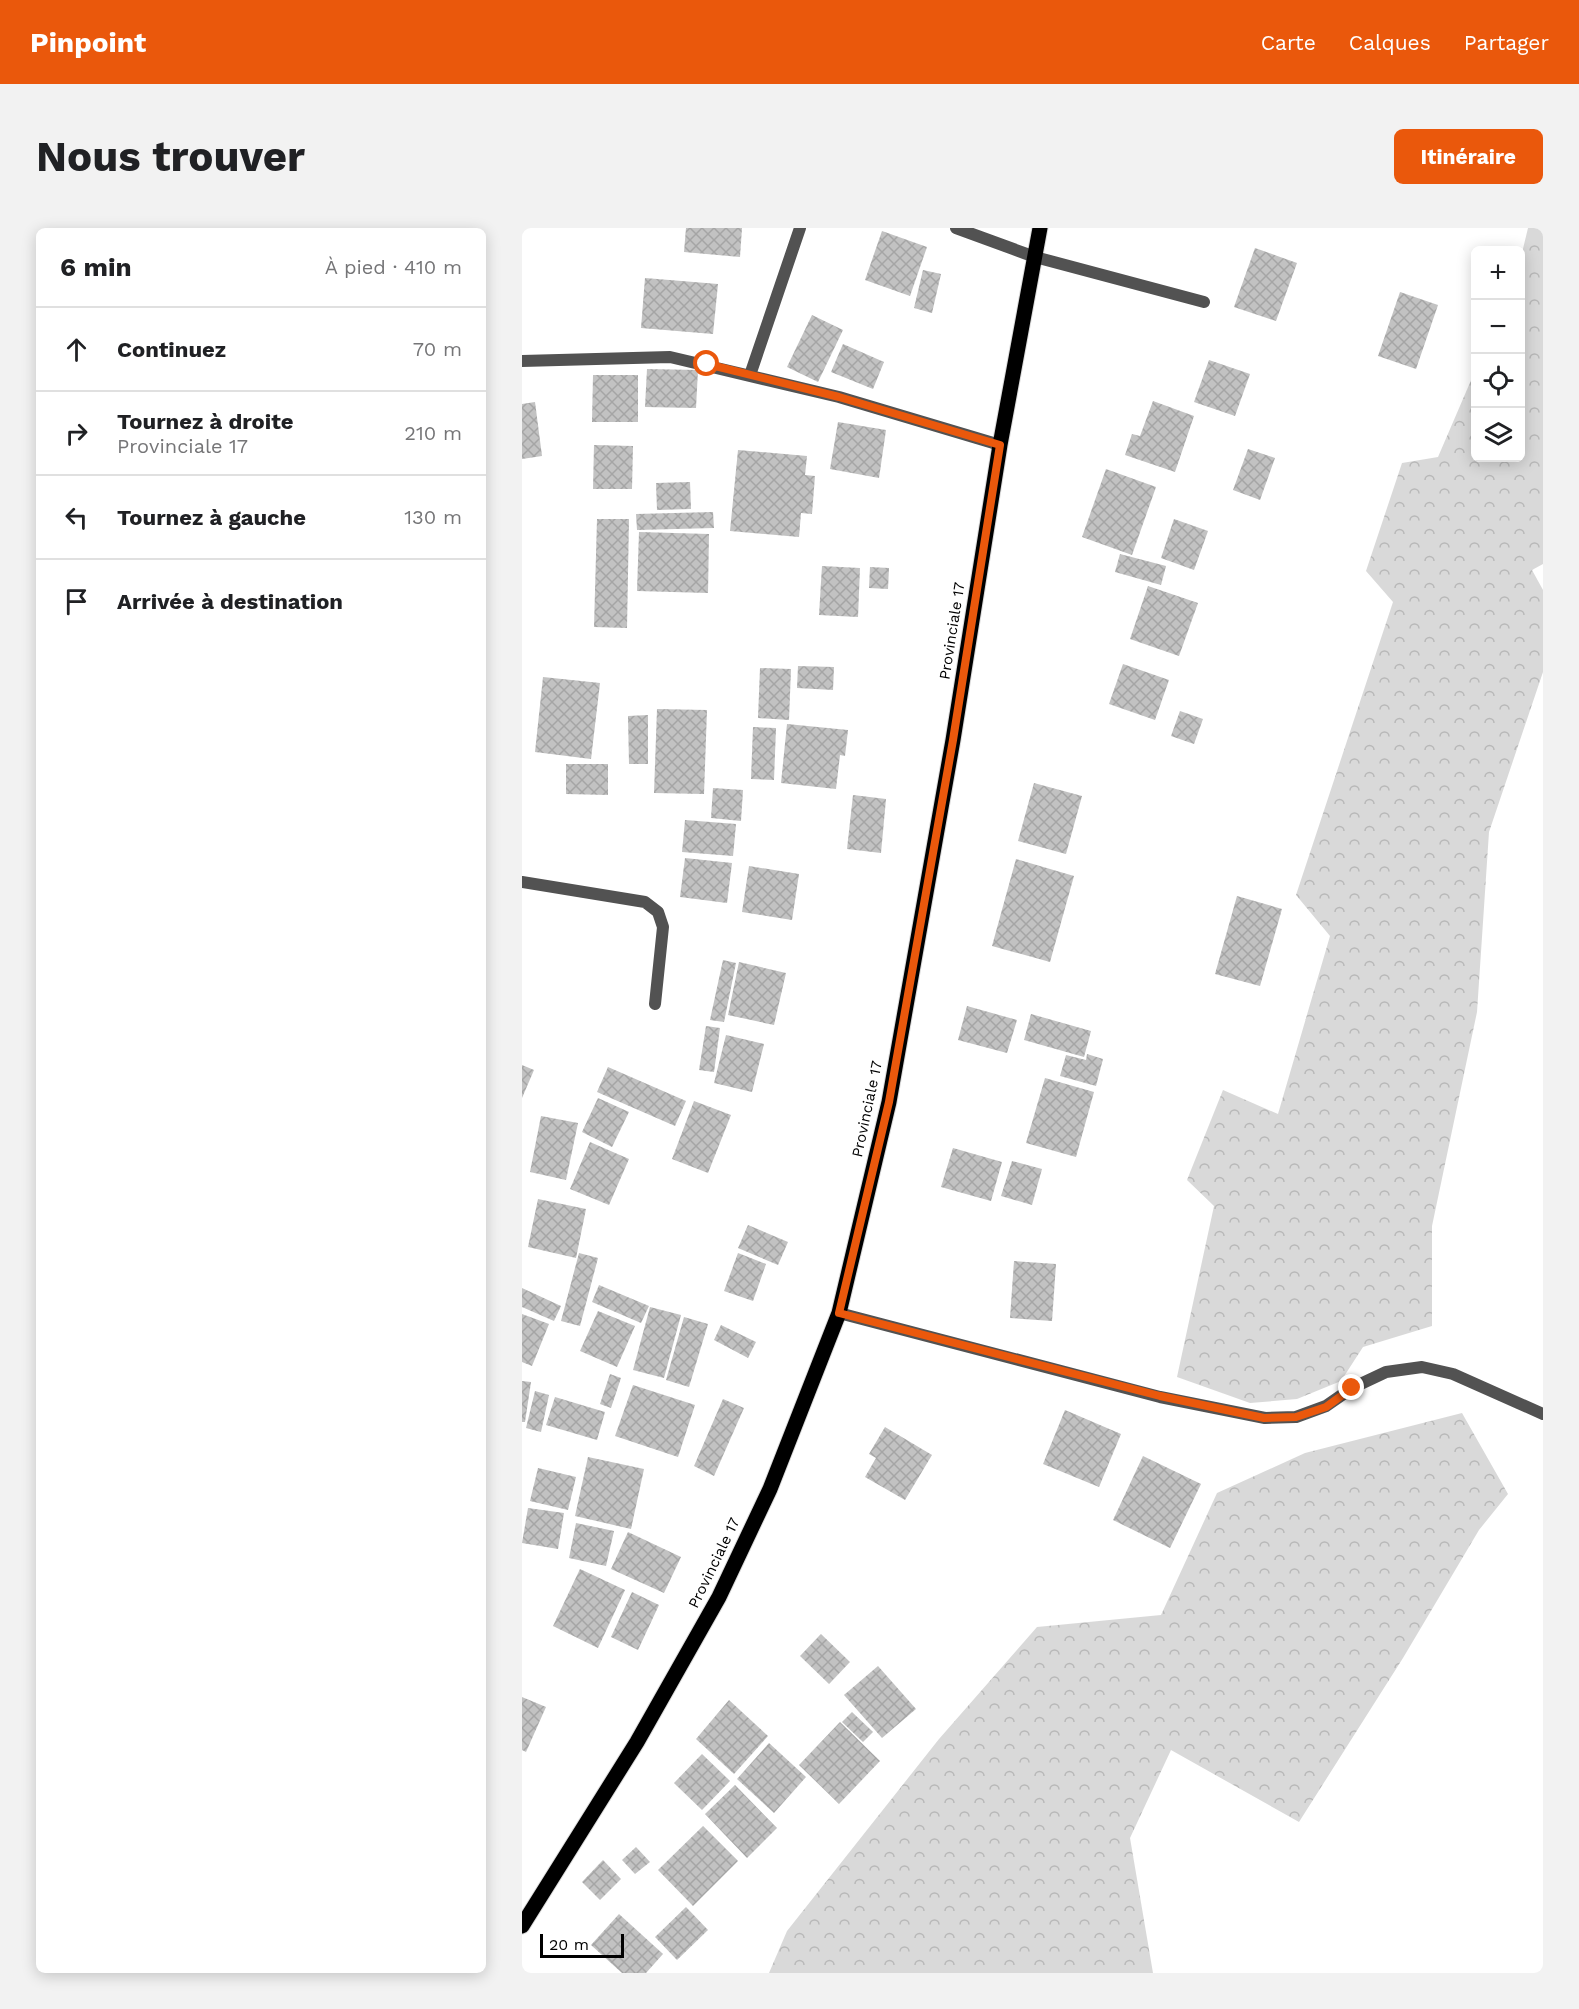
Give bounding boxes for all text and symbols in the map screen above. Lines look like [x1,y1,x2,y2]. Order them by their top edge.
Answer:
text: Pinpoint [30,26,146,59]
text: Carte [1261,30,1316,55]
text: Calques [1349,30,1431,55]
text: Partager [1464,30,1549,55]
button: Itinéraire [1394,129,1543,184]
text: Nous trouver [36,132,305,181]
map controls [1471,246,1525,462]
button: + [1471,246,1525,300]
text: 6 min [60,252,132,282]
text: À pied · 410 m [325,255,462,279]
button: − [1471,300,1525,354]
icon: ahead [60,333,93,366]
text: Continuez [117,337,226,362]
text: 70 m [413,337,462,361]
route start [693,350,719,376]
button: locate [1471,354,1525,408]
button: layers [1471,408,1525,462]
text: Tournez à droite [117,409,294,434]
icon: right [60,417,93,450]
text: 210 m [404,421,462,445]
text: Provinciale 17 [117,434,248,458]
icon: left [60,501,93,534]
text: Tournez à gauche [117,505,306,530]
text: 130 m [404,505,462,529]
street label: Provinciale 17 [935,581,969,681]
icon: arrive [60,585,93,618]
text: Arrivée à destination [117,589,343,614]
street label: Provinciale 17 [848,1059,886,1159]
route end [1338,1374,1364,1400]
street label: Provinciale 17 [684,1515,744,1611]
scale bar [540,1931,624,1958]
text: 20 m [549,1935,589,1954]

